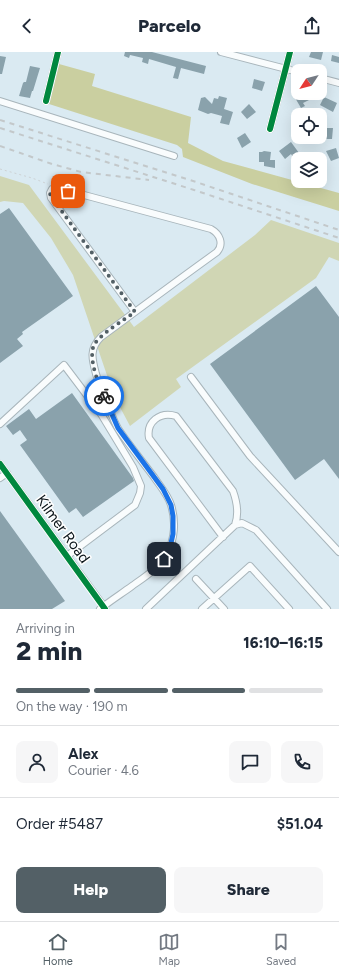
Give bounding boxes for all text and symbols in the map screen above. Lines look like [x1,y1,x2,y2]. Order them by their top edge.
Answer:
icon: back [16,15,38,37]
text: Parcelo [138,15,201,37]
icon: share [301,15,323,37]
north arrow [291,64,327,100]
map controls [291,64,327,188]
button: locate [291,108,327,144]
button: layers [291,152,327,188]
pin [51,174,85,208]
icon: bag [57,180,79,202]
courier [84,376,124,416]
icon: bike [93,385,115,407]
street label: Kilmer Road [32,491,94,567]
pin [147,542,181,576]
icon: home [153,548,175,570]
text: Arriving in [16,621,75,636]
text: 16:10–16:15 [243,634,323,652]
text: 2 min [16,635,82,667]
text: On the way · 190 m [16,699,128,714]
button: person [16,741,58,783]
button: chat [229,741,271,783]
button: phone [281,741,323,783]
text: Alex [68,745,98,763]
text: Courier · 4.6 [68,763,139,778]
text: Order #5487 [16,815,103,833]
text: $51.04 [277,815,323,833]
button: Help [16,867,166,913]
button: Share [174,867,323,913]
tab: Home [43,931,73,968]
tab: Map [158,931,180,968]
tab: Saved [266,931,296,968]

